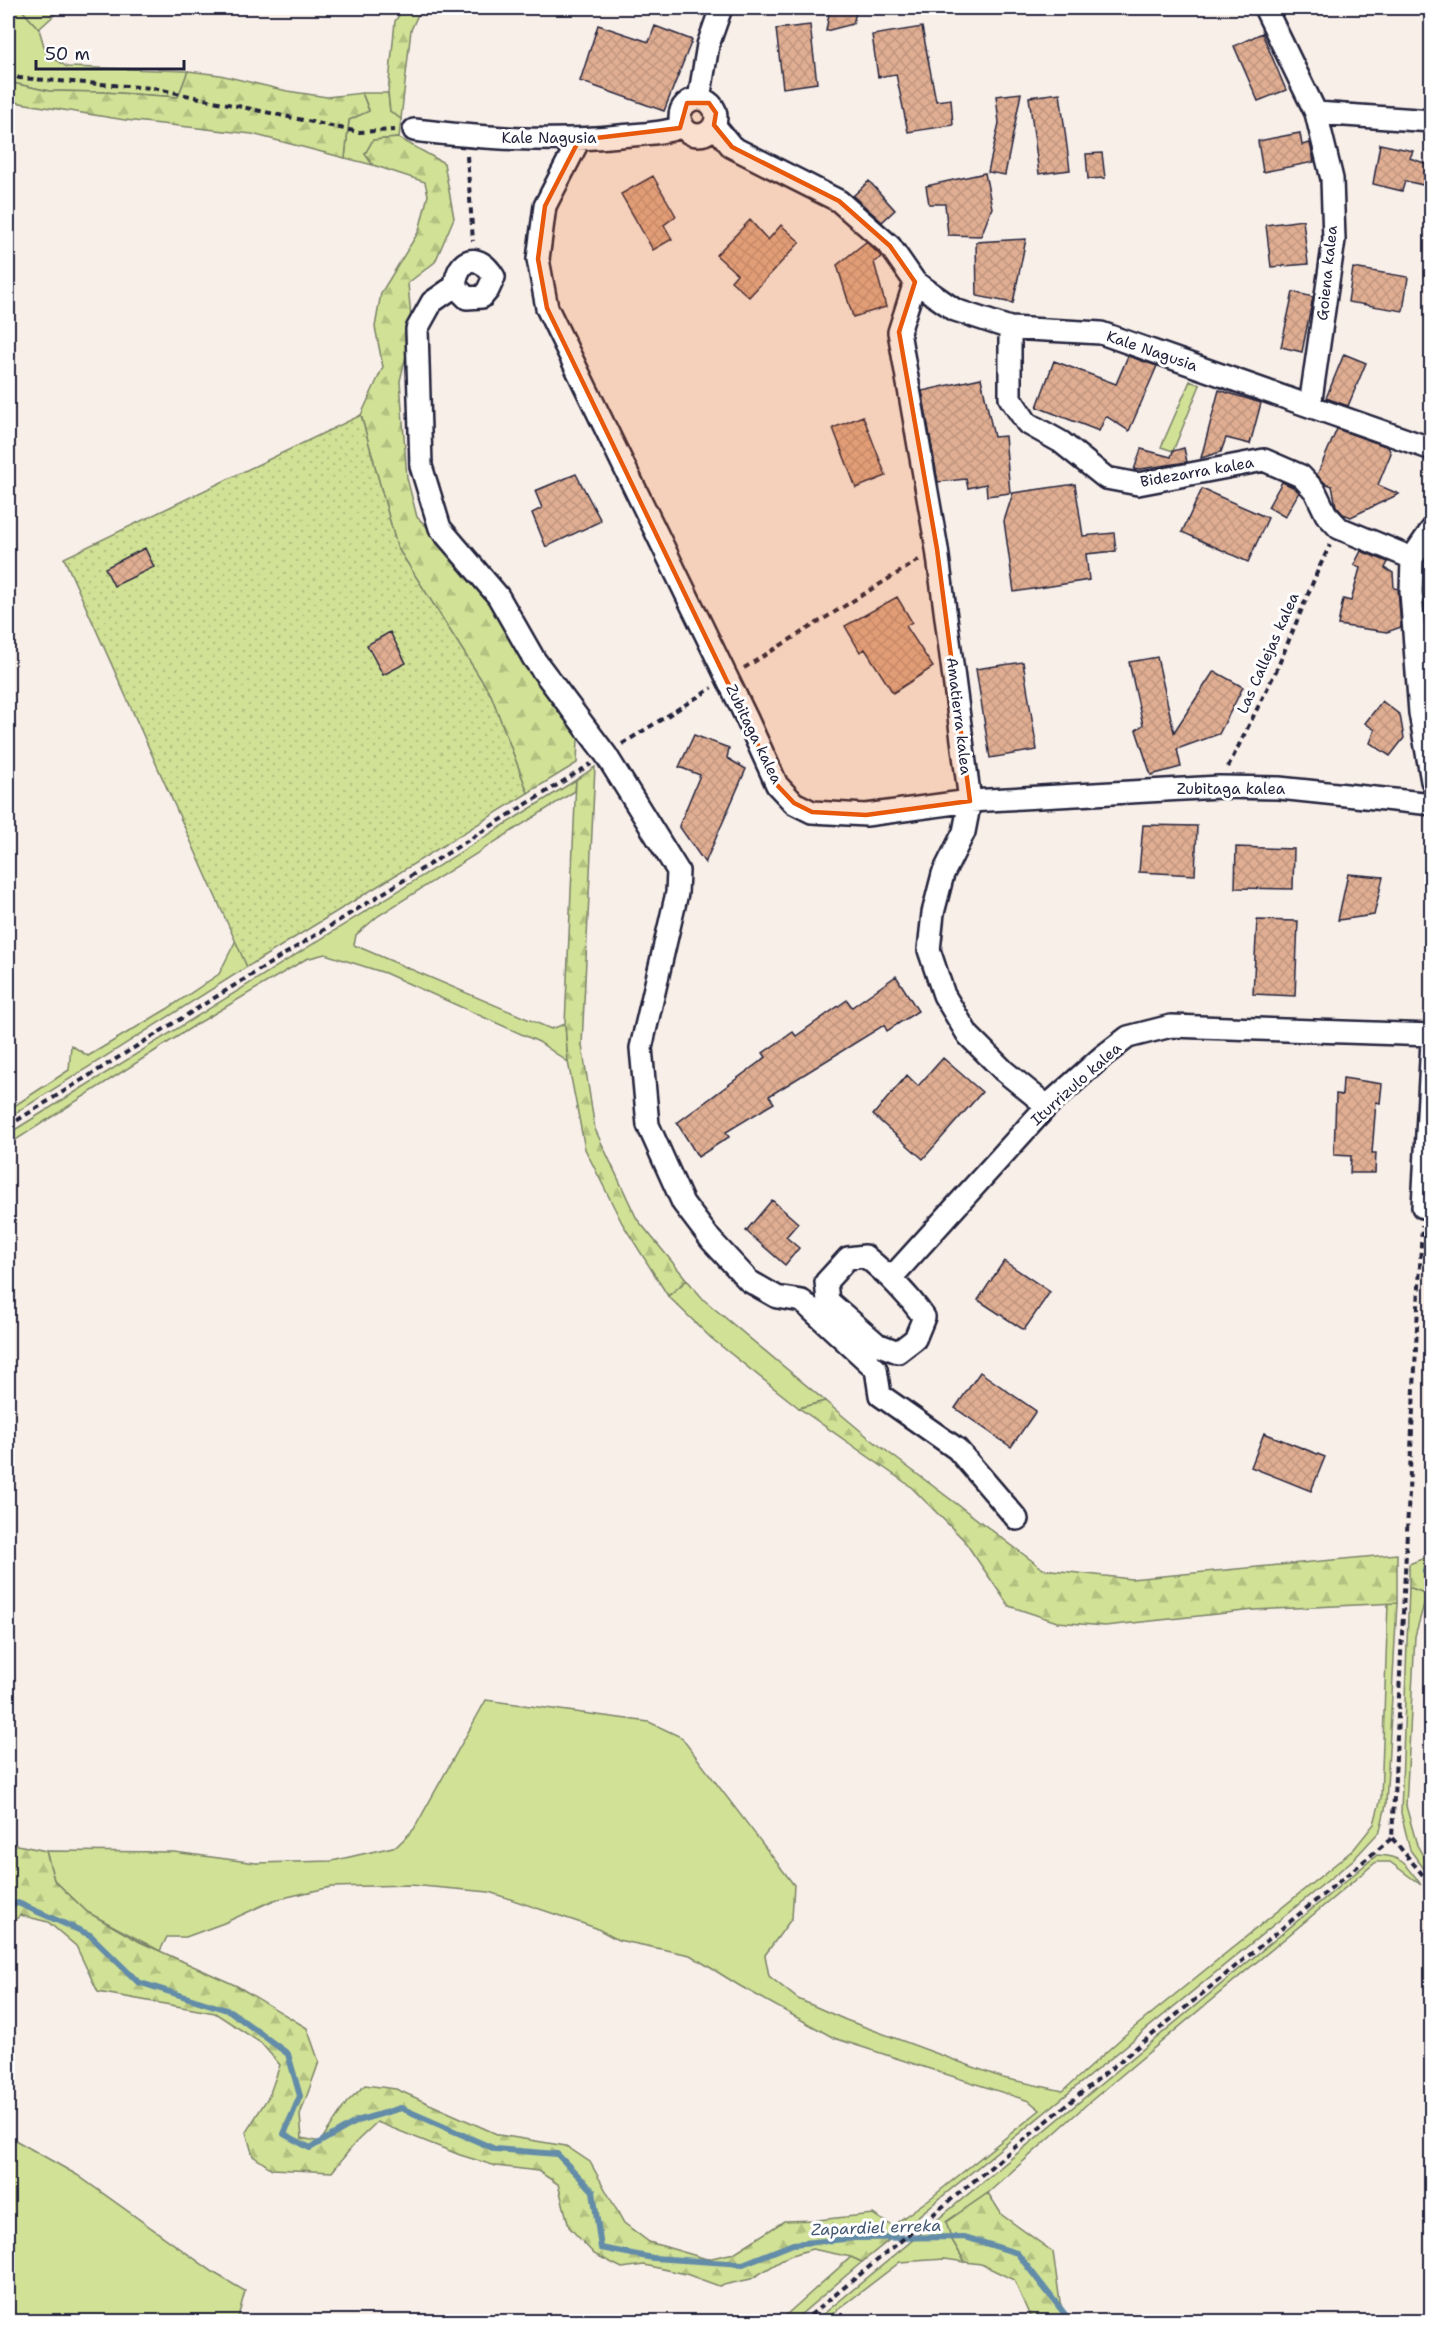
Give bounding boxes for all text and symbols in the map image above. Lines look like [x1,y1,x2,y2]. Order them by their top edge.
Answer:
scale bar [36,33,184,71]
text: 50 m [45,42,90,66]
street label: Kale Nagusia [502,128,597,148]
street label: Goiena kalea [1312,224,1342,322]
street label: Kale Nagusia [1104,326,1201,376]
street label: Bidezarra kalea [1139,452,1256,492]
street label: Las Callejas kalea [1232,589,1304,717]
street label: Amatierra kalea [942,656,976,776]
street label: Zubitaga kalea [721,681,787,788]
street label: Zubitaga kalea [1177,779,1286,799]
street label: Iturrizulo kalea [1026,1038,1126,1130]
water label: Zapardiel erreka [810,2215,942,2240]

